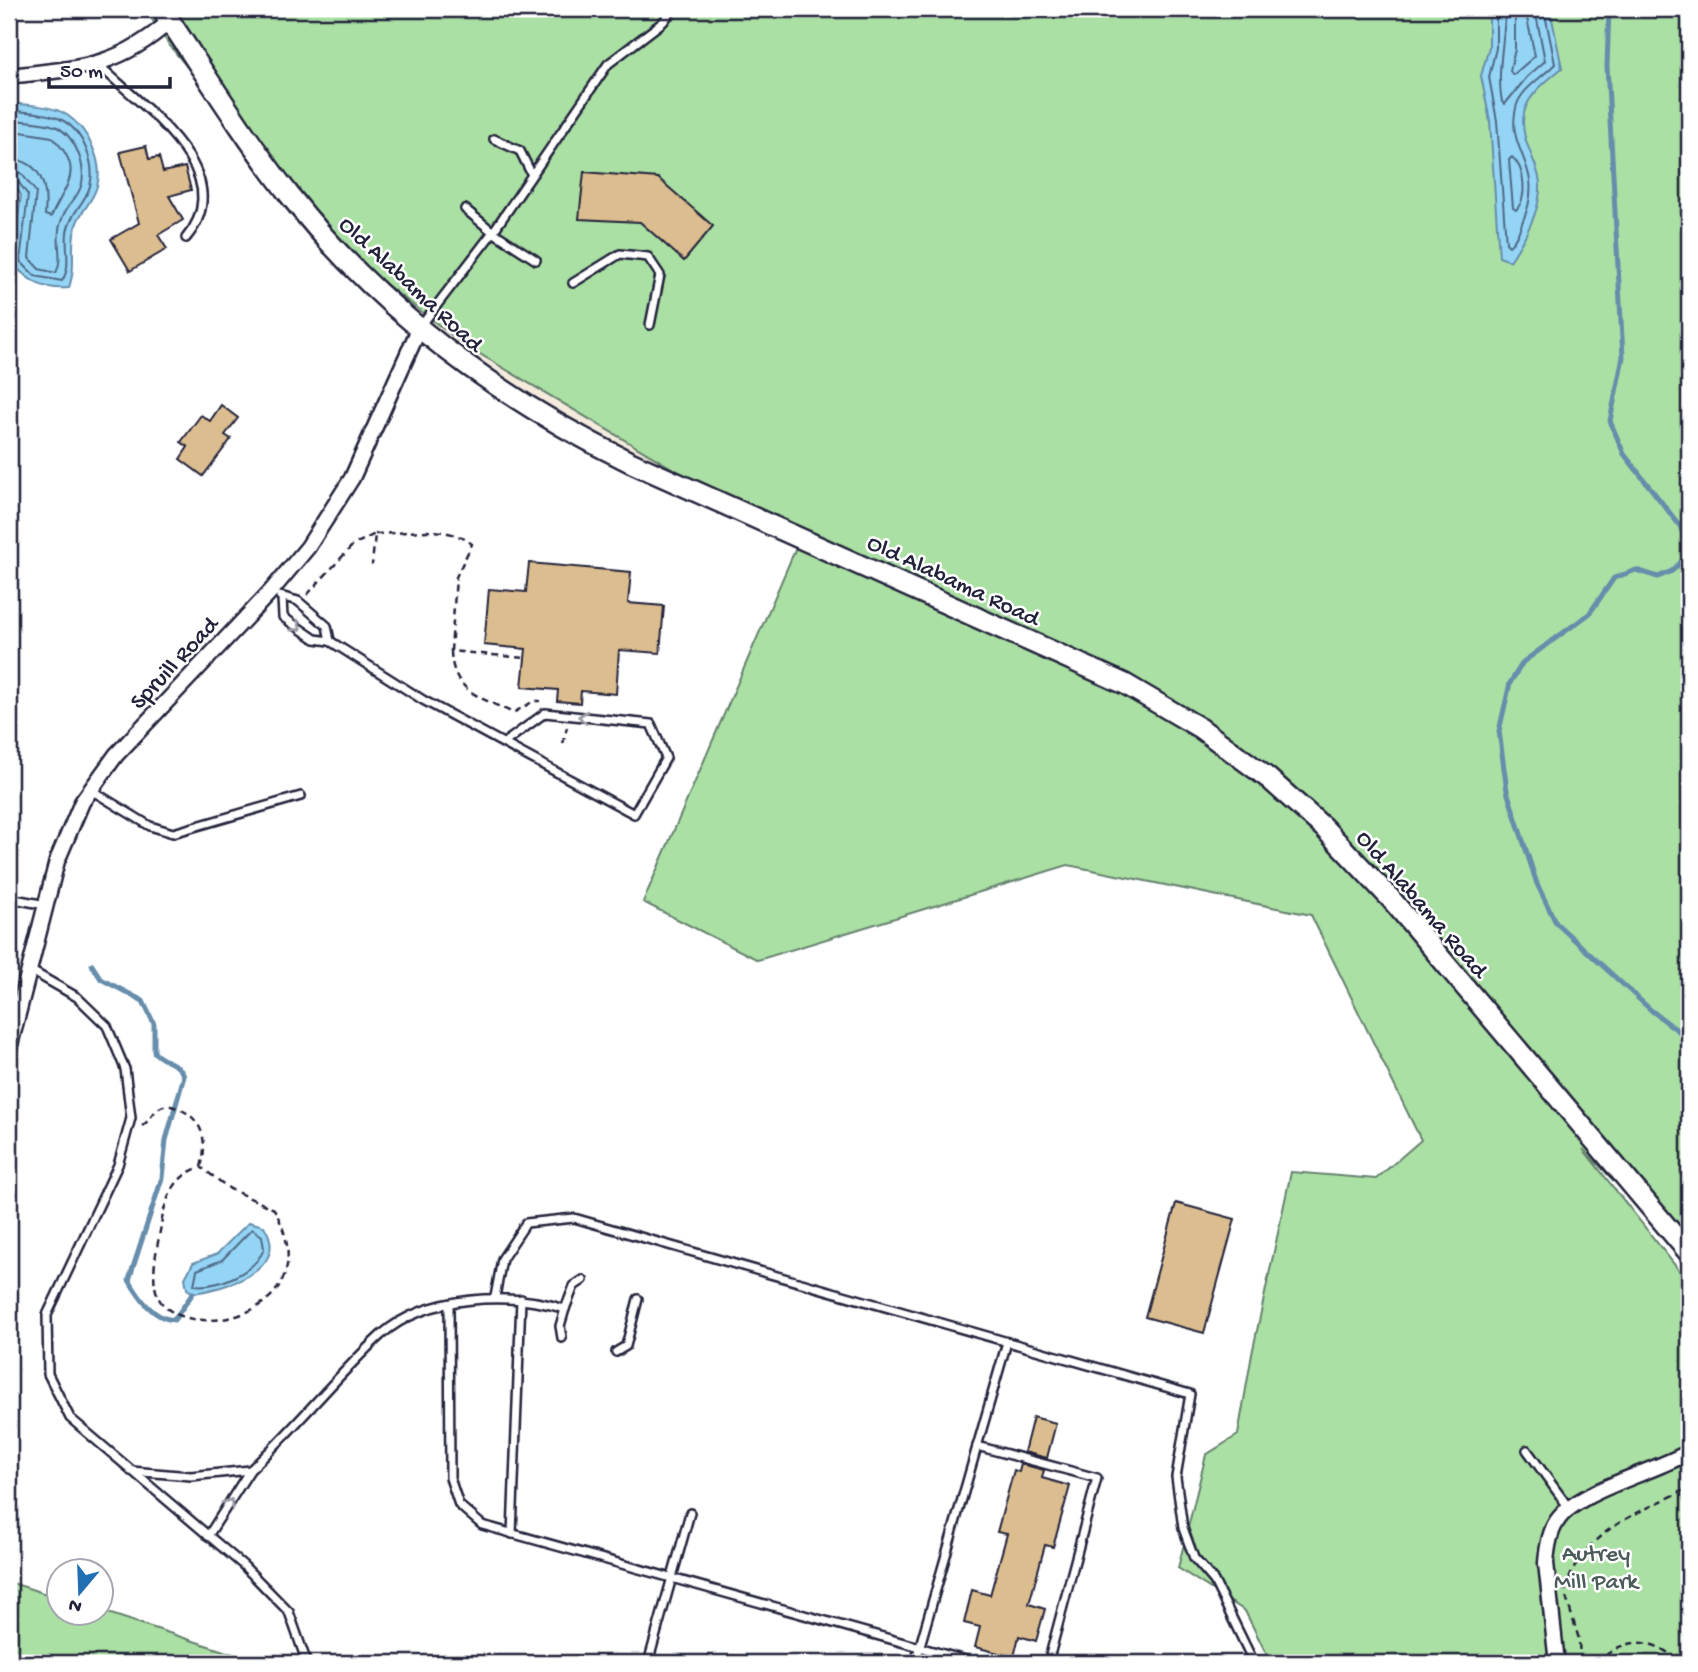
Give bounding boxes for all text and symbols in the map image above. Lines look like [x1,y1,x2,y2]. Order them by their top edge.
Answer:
scale bar [49,46,170,90]
text: 50 m [60,61,103,86]
street label: Old Alabama Road [331,211,489,361]
street label: Old Alabama Road [862,530,1045,636]
street label: Spruill Road [125,610,227,717]
one-way arrow [289,619,302,631]
one-way arrow [577,710,588,725]
street label: Old Alabama Road [1348,825,1494,987]
one-way arrow [221,1498,233,1511]
park label: Autrey Mill Park [1554,1541,1640,1598]
north arrow [46,1556,116,1626]
text: N [66,1592,85,1618]

